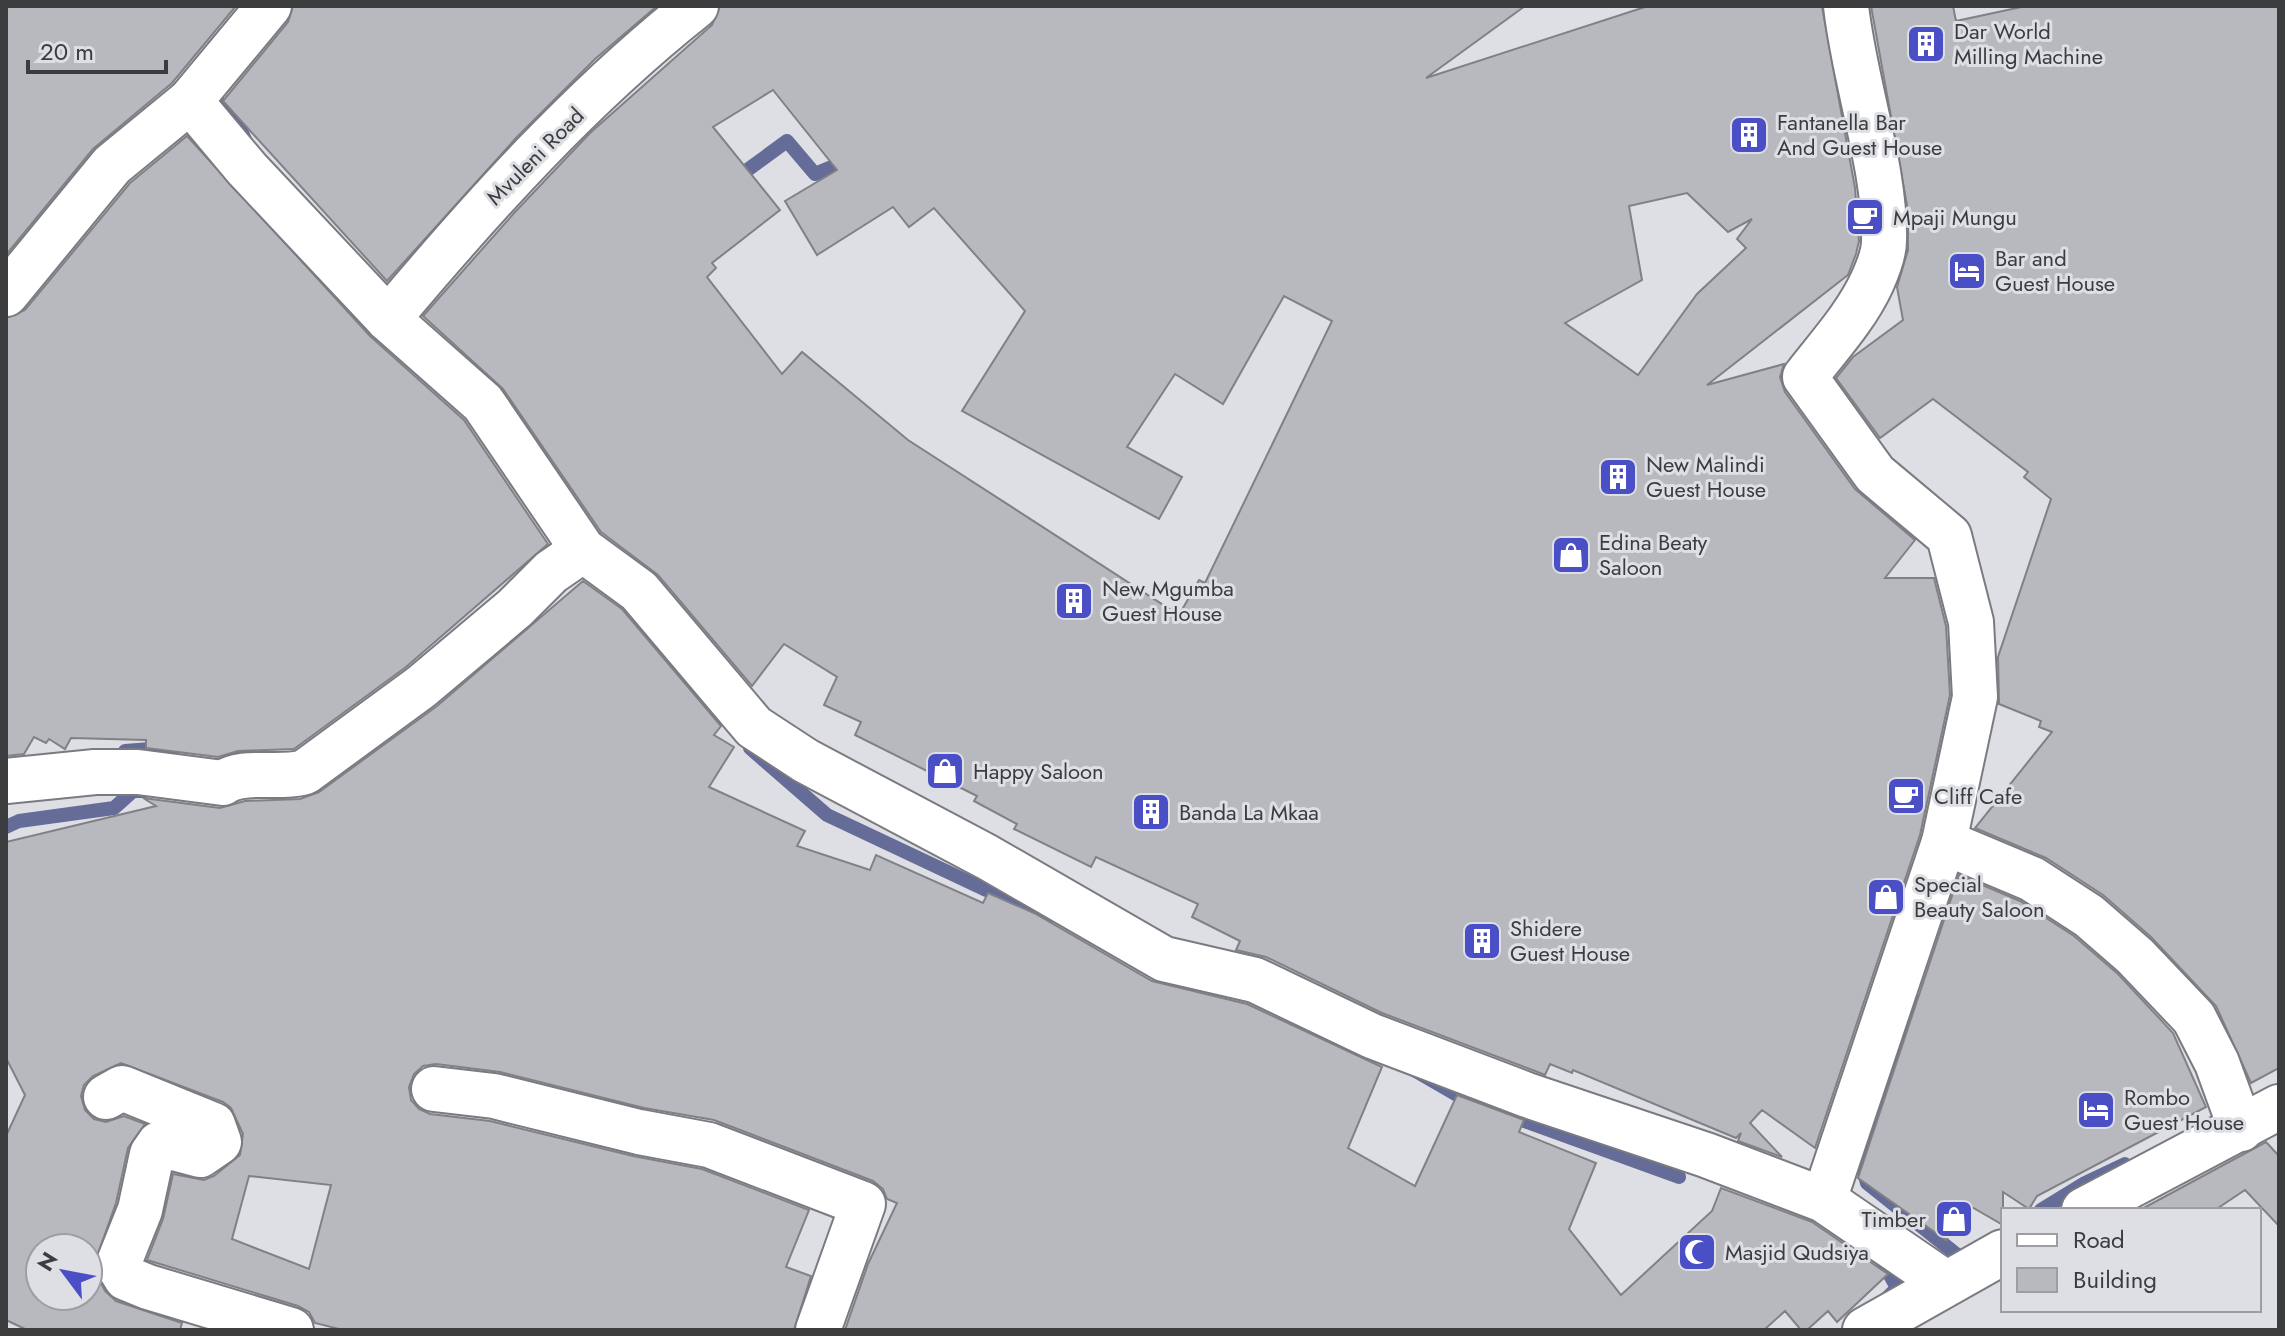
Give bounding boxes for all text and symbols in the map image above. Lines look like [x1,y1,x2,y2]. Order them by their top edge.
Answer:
place label: Dar World Milling Machine [1954,15,2103,72]
building icon: Dar World Milling Machine [1905,23,1947,65]
scale bar [28,24,166,74]
text: 20 m [40,34,94,69]
street label: Mvuleni Road [479,100,591,212]
place label: Fantanella Bar And Guest House [1777,106,1942,163]
building icon: Fantanella Bar And Guest House [1728,114,1770,156]
cafe icon: Mpaji Mungu [1844,196,1886,238]
place label: Mpaji Mungu [1893,201,2017,233]
place label: Bar and Guest House [1995,242,2115,299]
hotel icon: Bar and Guest House [1946,250,1988,292]
place label: New Malindi Guest House [1646,448,1766,505]
building icon: New Malindi Guest House [1597,456,1639,498]
place label: Edina Beaty Saloon [1599,526,1708,583]
shop icon: Edina Beaty Saloon [1550,534,1592,576]
place label: New Mgumba Guest House [1102,572,1234,629]
building icon: New Mgumba Guest House [1053,580,1095,622]
shop icon: Happy Saloon [924,750,966,792]
place label: Happy Saloon [973,755,1104,787]
cafe icon: Cliff Cafe [1885,775,1927,817]
place label: Cliff Cafe [1934,780,2022,812]
building icon: Banda La Mkaa [1130,791,1172,833]
place label: Banda La Mkaa [1179,796,1319,828]
place label: Special Beauty Saloon [1914,868,2045,925]
shop icon: Special Beauty Saloon [1865,876,1907,918]
place label: Shidere Guest House [1510,912,1630,969]
building icon: Shidere Guest House [1461,920,1503,962]
place label: Rombo Guest House [2124,1081,2244,1138]
hotel icon: Rombo Guest House [2075,1089,2117,1131]
shop icon: Timber [1933,1198,1975,1240]
place label: Timber [1861,1203,1926,1235]
legend [2001,1208,2261,1312]
text: Road [2073,1222,2125,1257]
mosque icon: Masjid Qudsiya [1676,1231,1718,1273]
north arrow [24,1232,104,1312]
place label: Masjid Qudsiya [1725,1236,1869,1268]
text: N [29,1246,65,1277]
text: Building [2073,1262,2157,1297]

